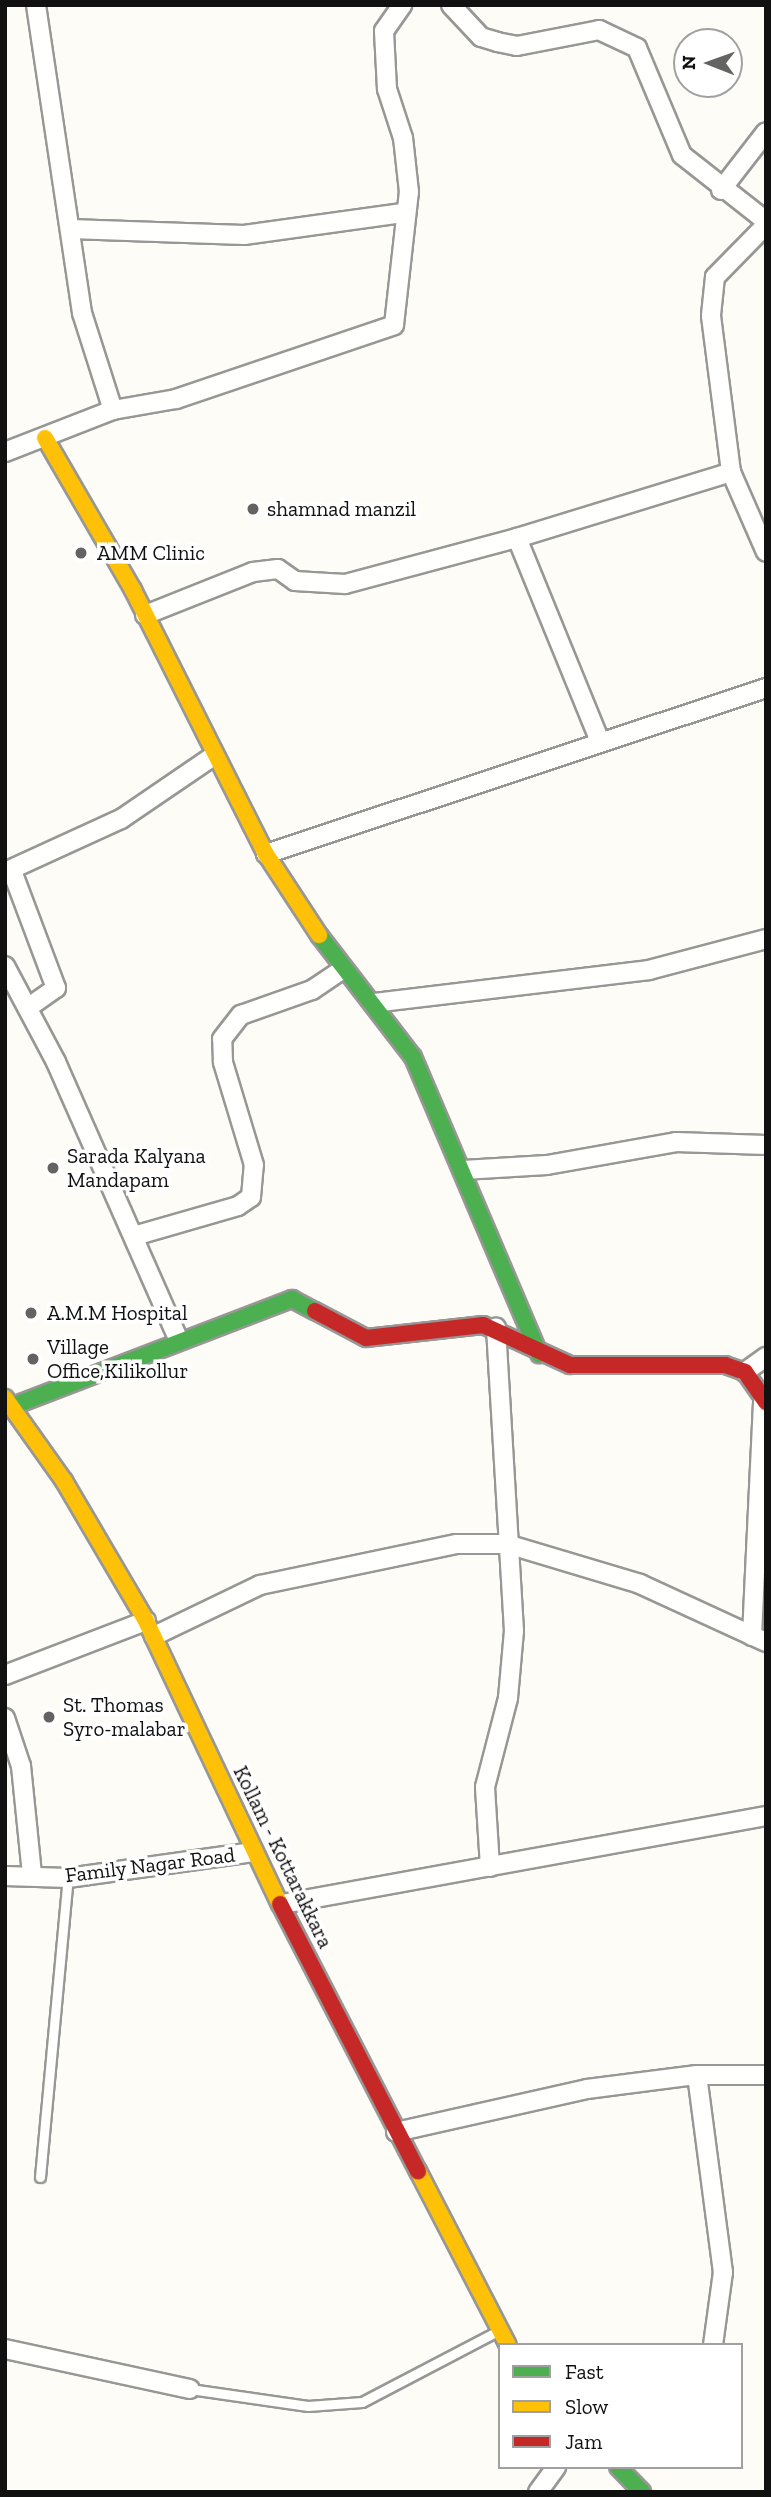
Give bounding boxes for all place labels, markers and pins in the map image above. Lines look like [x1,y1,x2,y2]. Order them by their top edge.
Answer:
place label: shamnad manzil [267,496,416,522]
marker: shamnad manzil [245,501,261,517]
place label: AMM Clinic [97,540,205,566]
marker: AMM Clinic [71,543,91,563]
place label: Sarada Kalyana Mandapam [67,1143,206,1193]
marker: Sarada Kalyana Mandapam [45,1160,61,1176]
place label: A.M.M Hospital [47,1300,188,1326]
marker: A.M.M Hospital [21,1303,41,1323]
place label: Village Office,Kilikollur [47,1334,188,1384]
marker: Village Office,Kilikollur [25,1351,41,1367]
place label: St. Thomas Syro-malabar [63,1692,185,1742]
marker: St. Thomas Syro-malabar [41,1709,57,1725]

